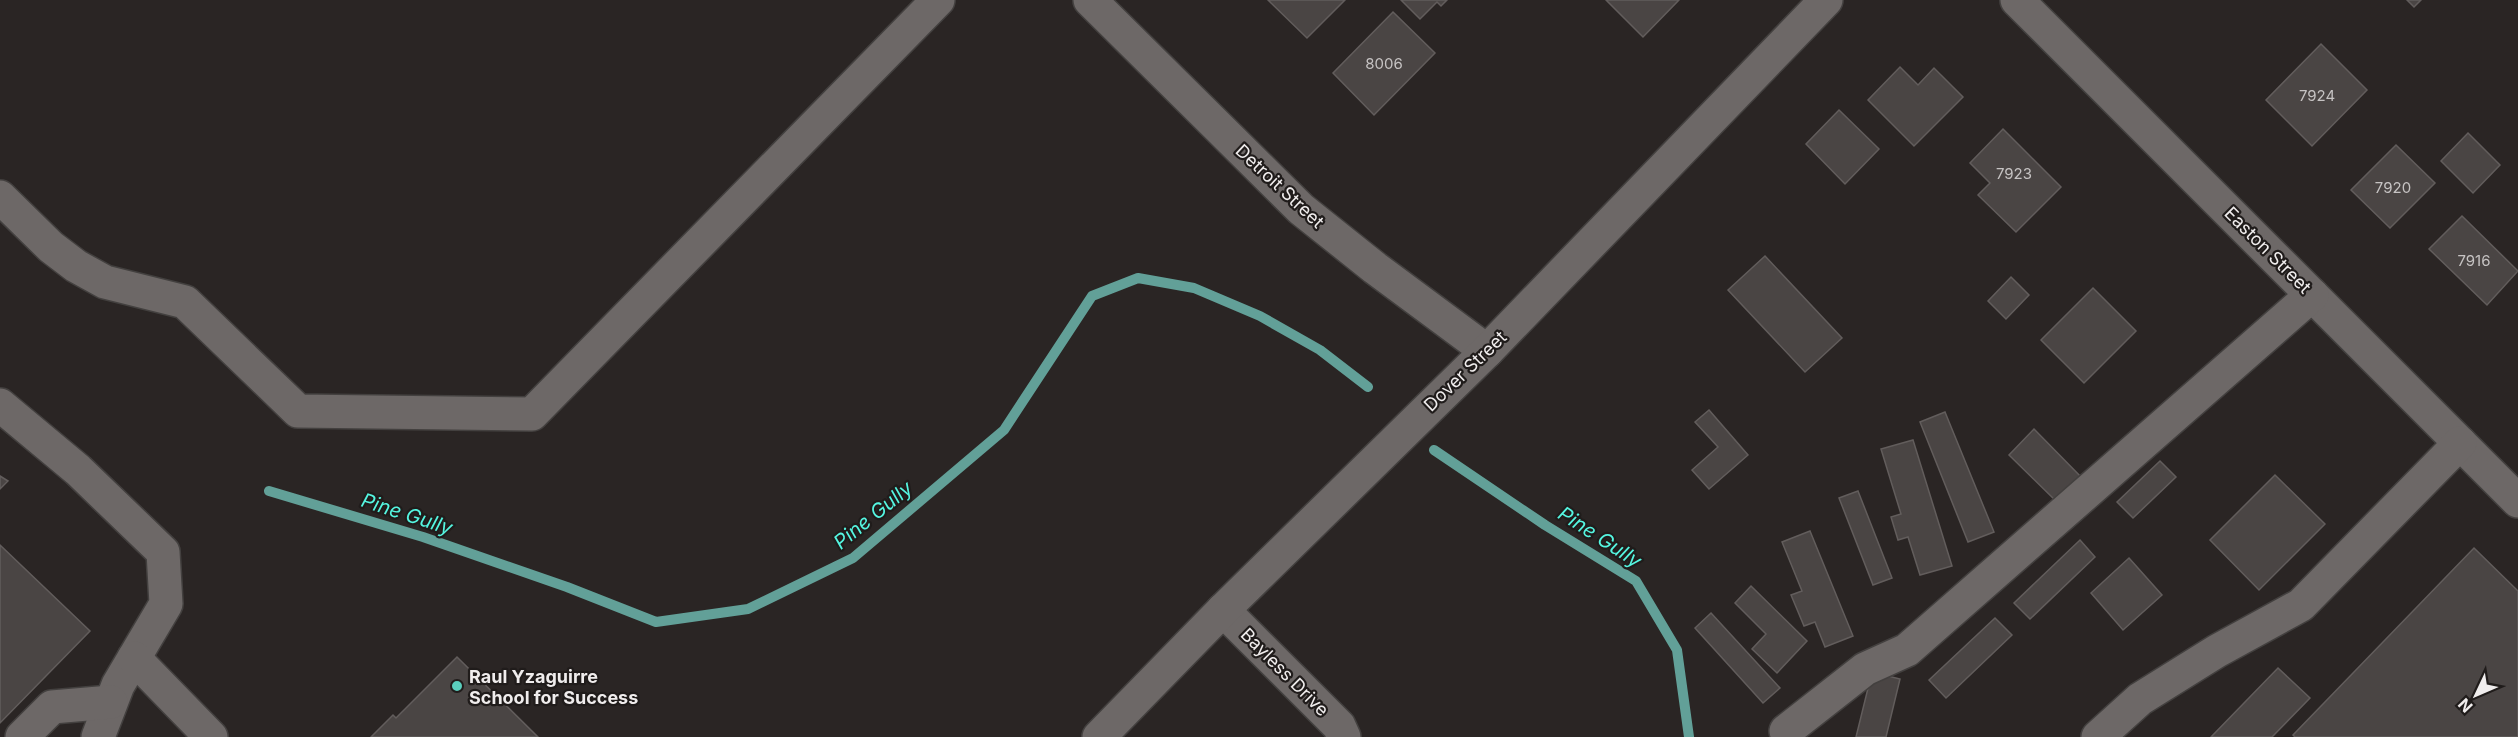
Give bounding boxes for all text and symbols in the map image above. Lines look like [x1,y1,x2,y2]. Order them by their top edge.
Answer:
house number: 8006 [1365,54,1403,73]
house number: 7924 [2299,86,2335,105]
street label: Detroit Street [1232,140,1328,232]
house number: 7923 [1996,164,2032,183]
house number: 7920 [2375,178,2411,197]
street label: Easton Street [2220,202,2316,298]
house number: 7916 [2457,251,2491,270]
street label: Dover Street [1419,326,1511,415]
water label: Pine Gully [829,476,918,554]
water label: Pine Gully [358,488,456,540]
water label: Pine Gully [1554,501,1647,573]
street label: Bayless Drive [1237,624,1333,720]
north arrow [2446,665,2506,725]
place label: Raul Yzaguirre School for Success [469,666,638,708]
marker: Raul Yzaguirre School for Success [450,679,464,693]
text: N [2454,694,2477,717]

